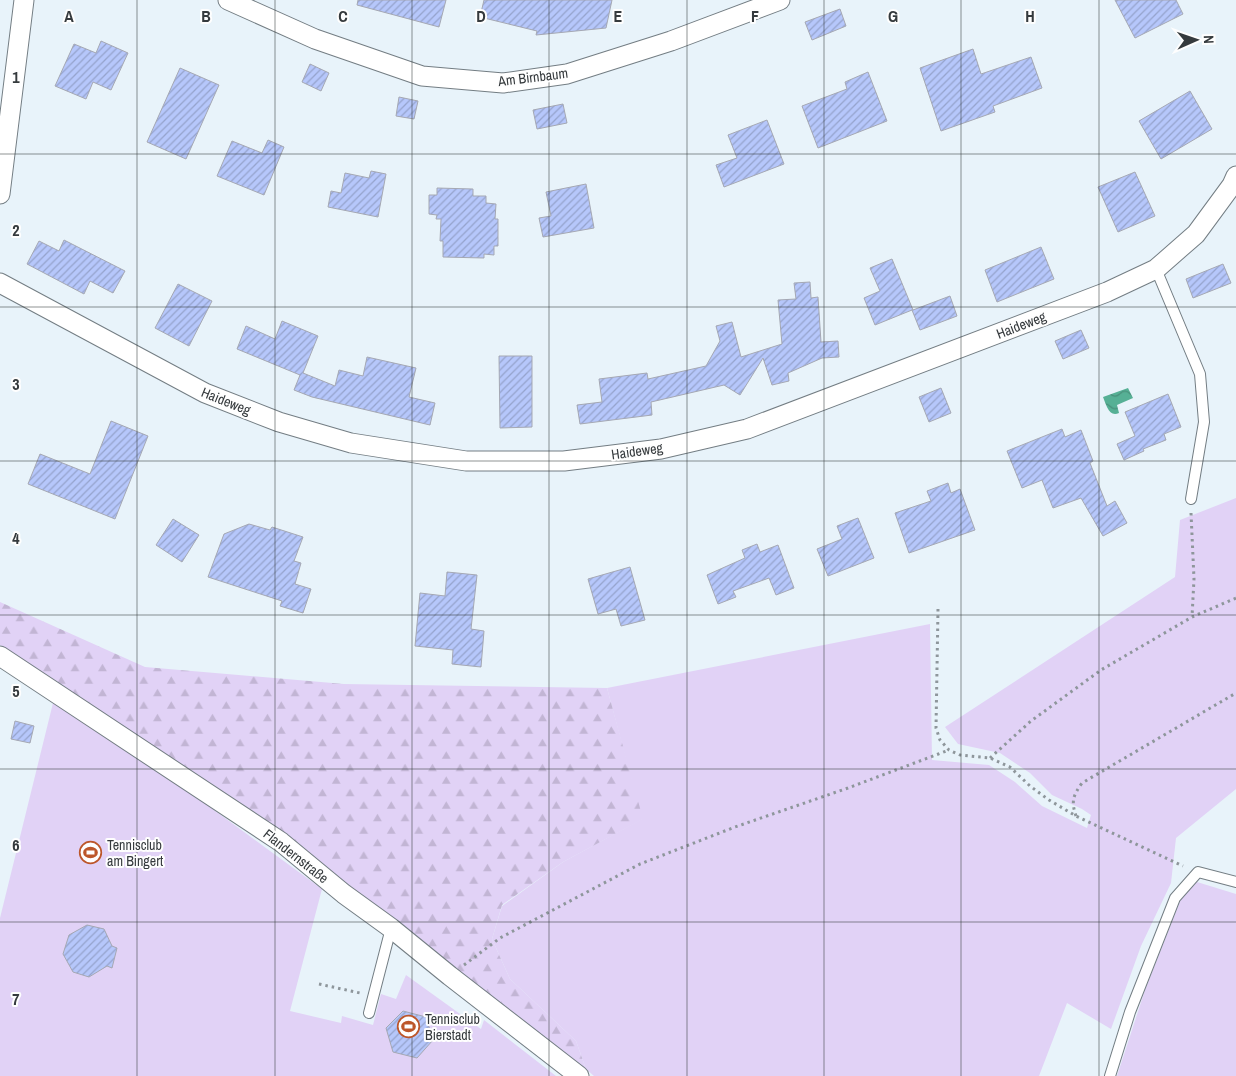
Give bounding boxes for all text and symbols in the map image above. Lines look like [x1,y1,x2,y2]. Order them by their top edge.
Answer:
text: A [64,5,74,27]
text: B [201,5,211,27]
text: C [338,5,348,27]
text: D [476,5,486,27]
text: E [614,5,623,27]
text: F [751,5,759,27]
text: G [888,5,898,27]
text: H [1025,5,1035,27]
north arrow [1171,15,1221,65]
text: N [1200,35,1218,44]
street label: Am Birnbaum [496,64,569,90]
text: 1 [12,66,20,88]
text: 2 [12,219,20,241]
street label: Haideweg [994,307,1049,343]
text: 3 [12,373,20,395]
street label: Haideweg [199,383,254,419]
street label: Haideweg [610,438,664,464]
text: 4 [12,527,20,549]
text: 5 [12,680,20,702]
street label: Flandernstraße [260,825,332,887]
text: 6 [12,834,20,856]
place label: Tennisclub am Bingert [107,836,163,870]
sports icon: Tennisclub am Bingert [79,841,103,865]
text: 7 [12,988,20,1010]
place label: Tennisclub Bierstadt [425,1010,480,1044]
sports icon: Tennisclub Bierstadt [397,1015,421,1039]

